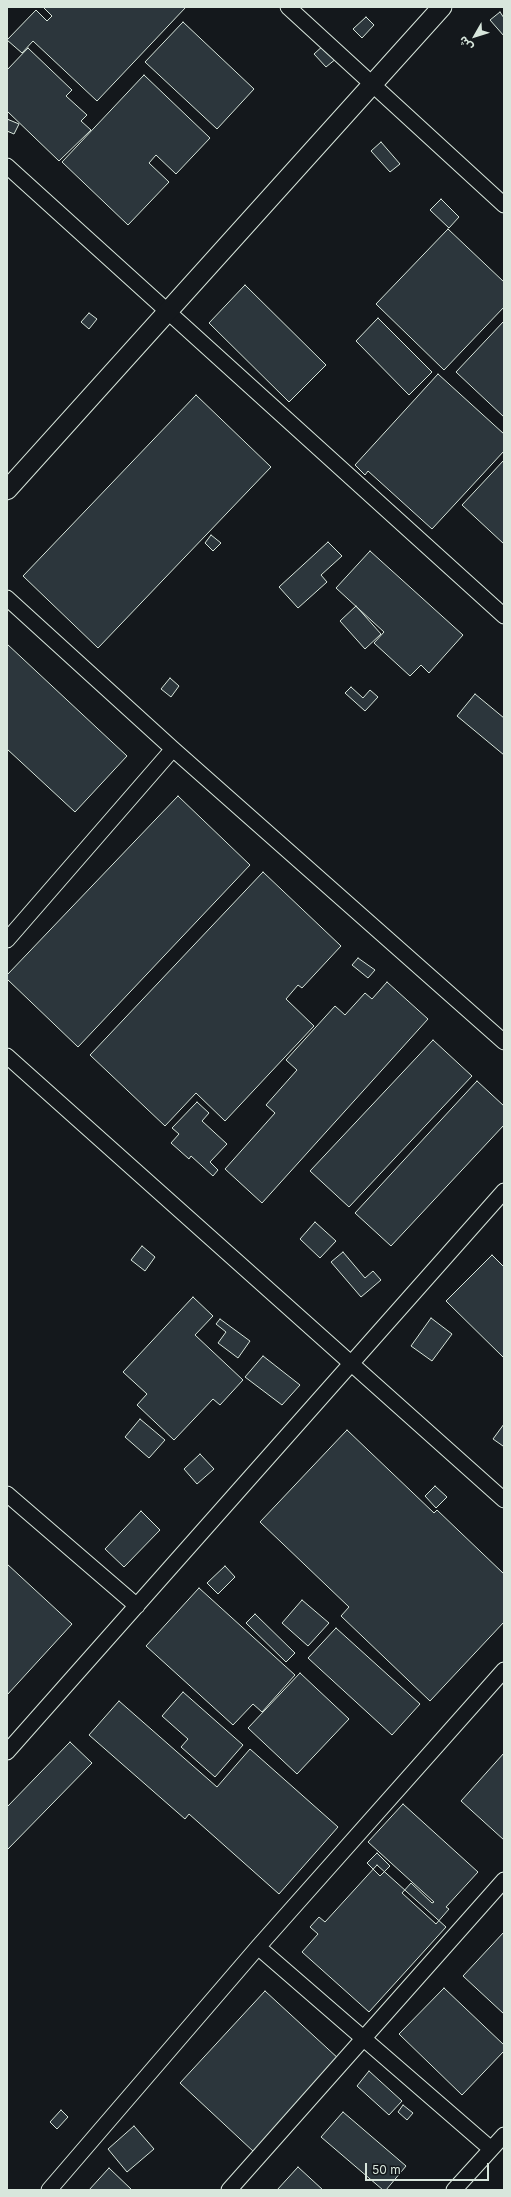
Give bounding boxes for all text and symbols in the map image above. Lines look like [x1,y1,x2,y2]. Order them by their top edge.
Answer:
north arrow [455,16,495,56]
text: ش [455,33,476,54]
scale bar [367,2155,491,2181]
text: 50 m [372,2162,401,2177]

